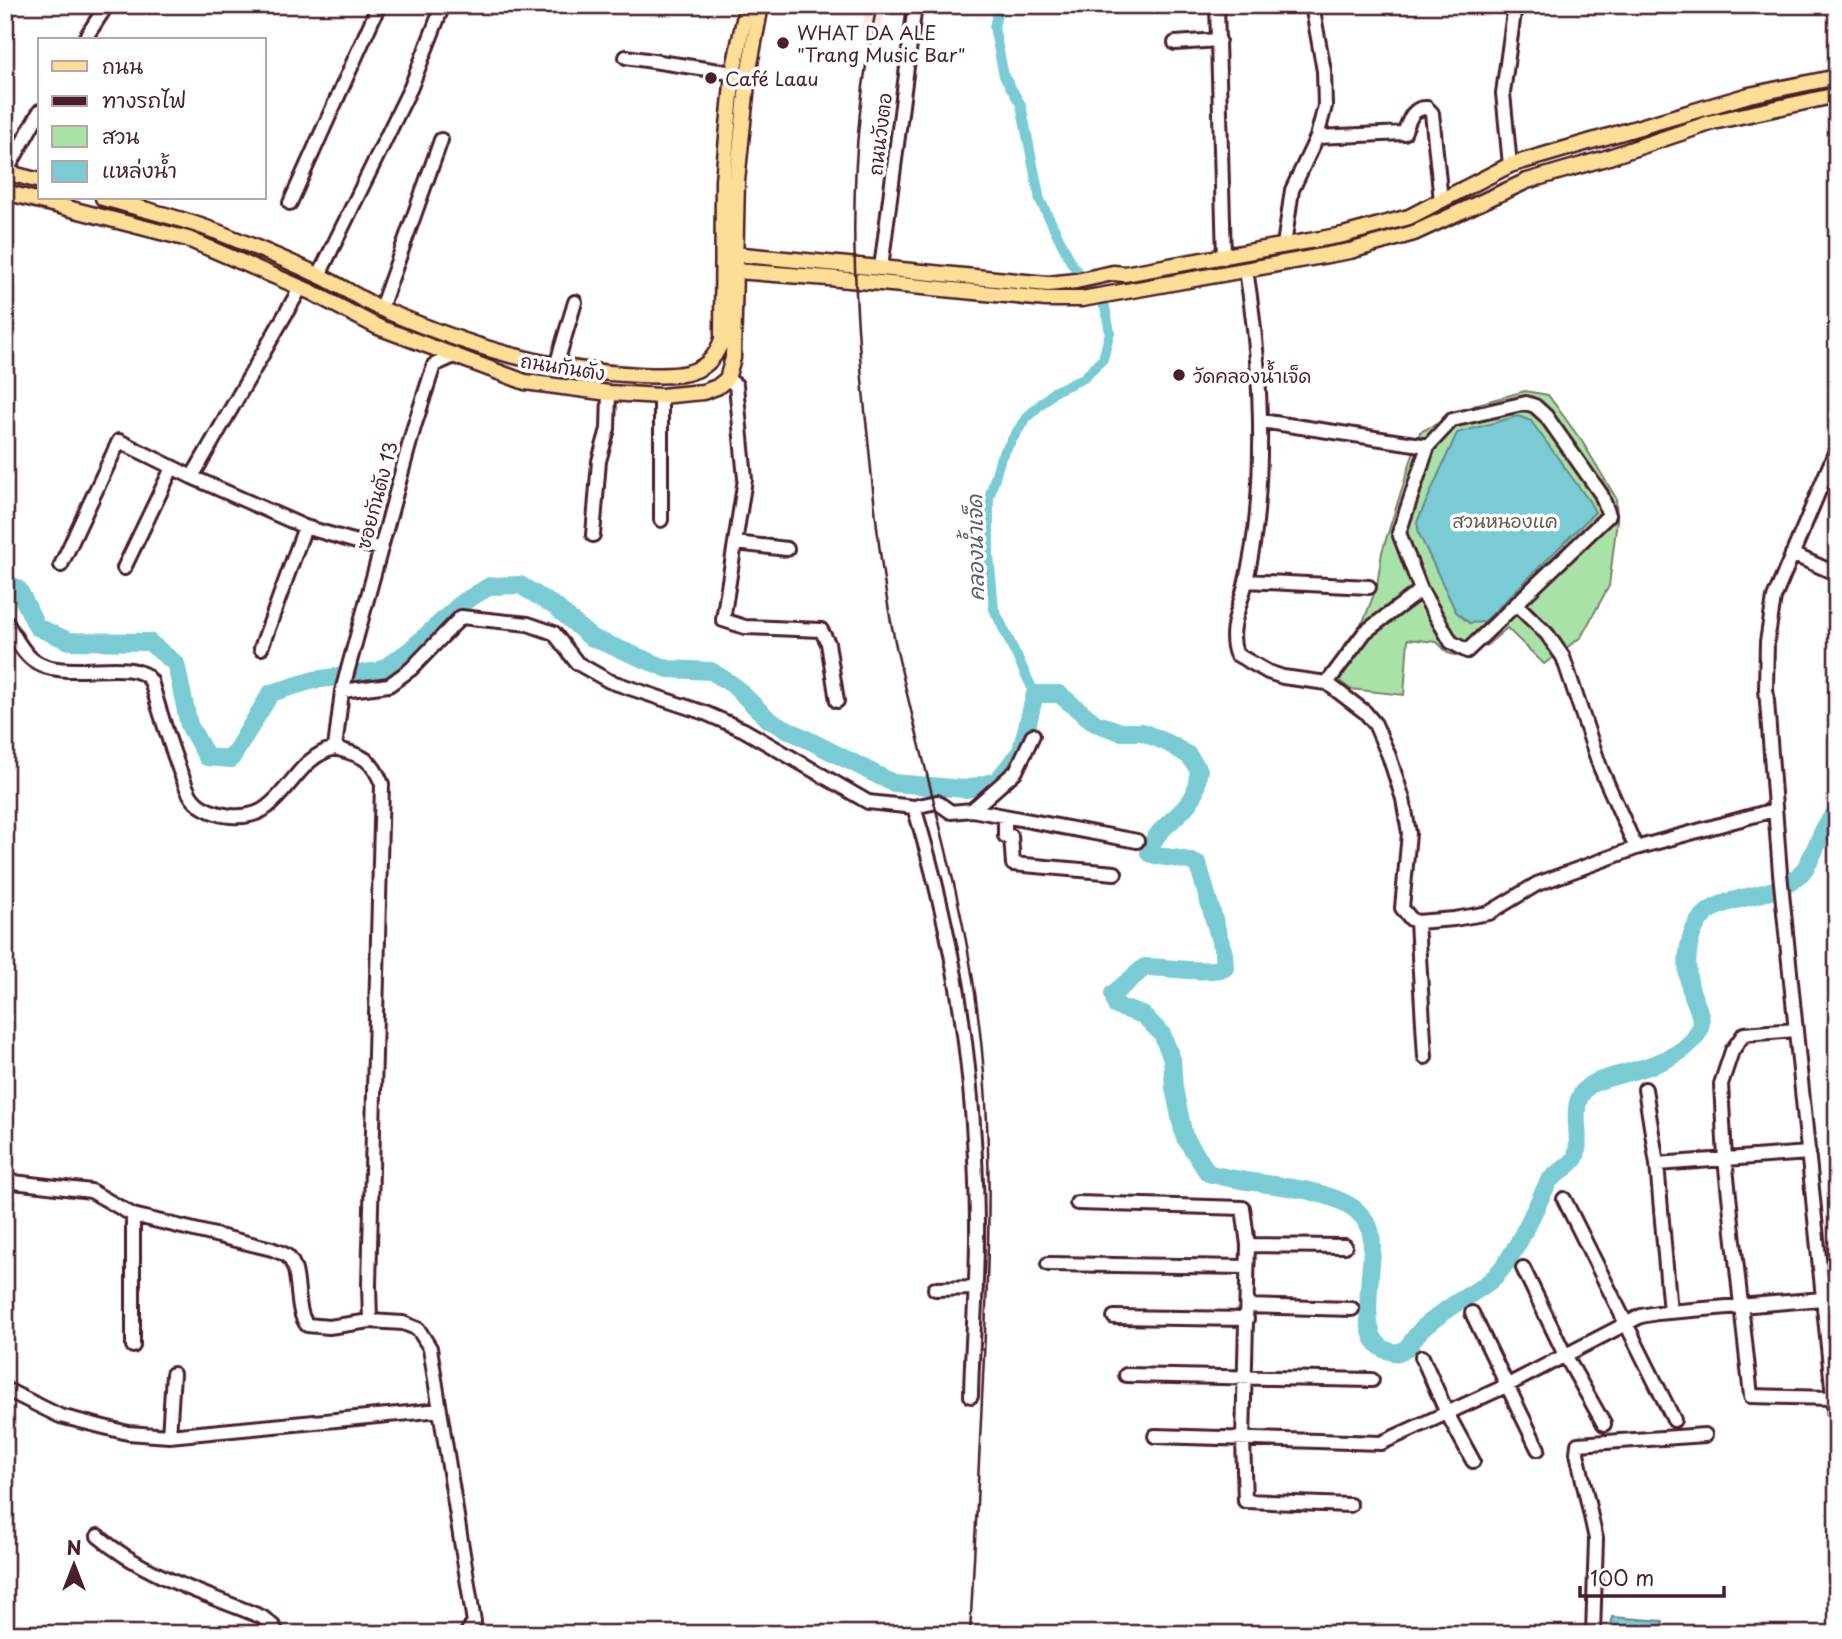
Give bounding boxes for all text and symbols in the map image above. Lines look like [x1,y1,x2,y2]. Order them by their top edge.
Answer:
place label: WHAT DA ALE "Trang Music Bar" [797,18,966,68]
marker: WHAT DA ALE "Trang Music Bar" [775,35,791,51]
legend [38,38,266,200]
text: ถนน [102,49,143,81]
place label: Café Laau [725,64,818,92]
marker: Café Laau [703,70,719,86]
text: ทางรถไฟ [102,83,187,115]
street label: ถนนวังตอ [860,91,898,177]
text: สวน [102,119,139,151]
text: แหล่งน้ำ [102,152,177,185]
street label: ถนนกันตัง [519,345,607,387]
place label: วัดคลองน้ำเจ็ด [1193,360,1311,389]
marker: วัดคลองน้ำเจ็ด [1171,367,1187,383]
street label: ซอยกันตัง 13 [348,438,404,552]
water label: คลองน้ำเจ็ด [955,493,991,601]
park label: สวนหนองแค [1452,506,1558,534]
north arrow [38,1530,108,1600]
text: N [66,1533,82,1561]
scale bar [1580,1555,1723,1599]
text: 100 m [1590,1561,1654,1593]

